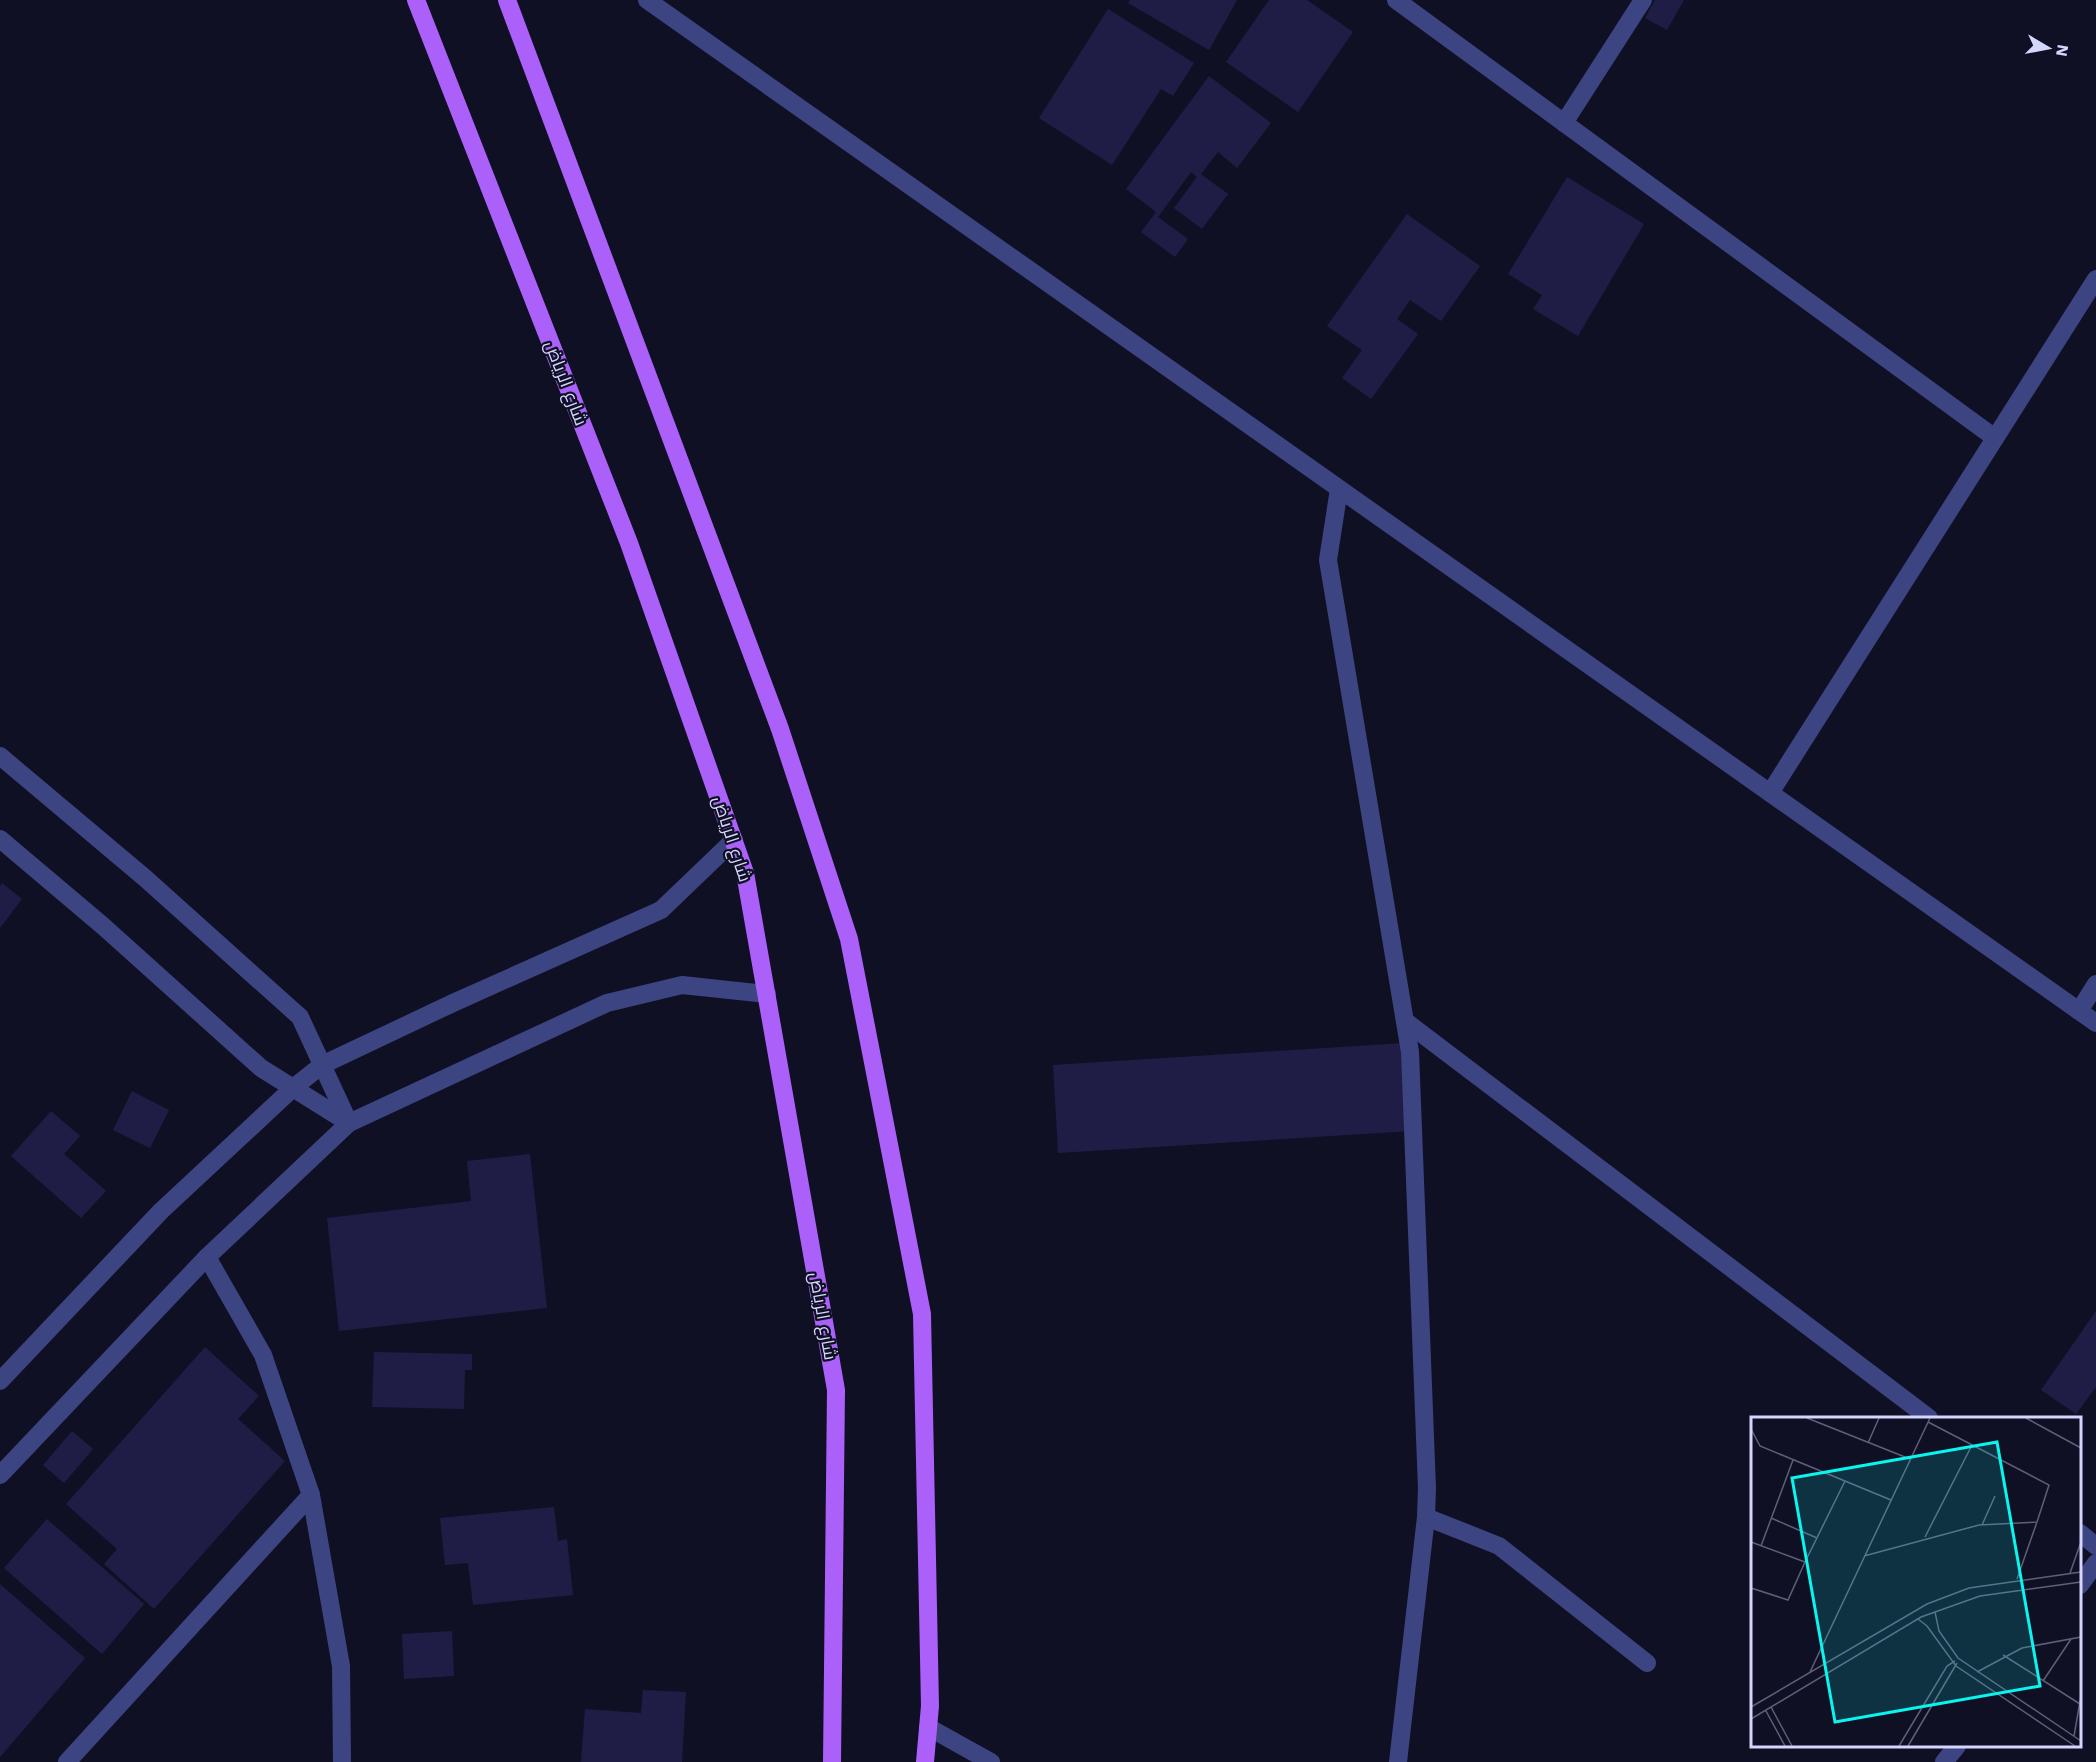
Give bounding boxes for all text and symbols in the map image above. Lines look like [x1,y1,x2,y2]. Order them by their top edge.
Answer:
north arrow [2018,18,2078,78]
text: N [2052,43,2073,58]
street label: شارع الرياض [539,337,592,429]
street label: شارع الرياض [707,793,756,885]
street label: شارع الرياض [803,1270,842,1362]
inset map [1751,1417,2081,1747]

